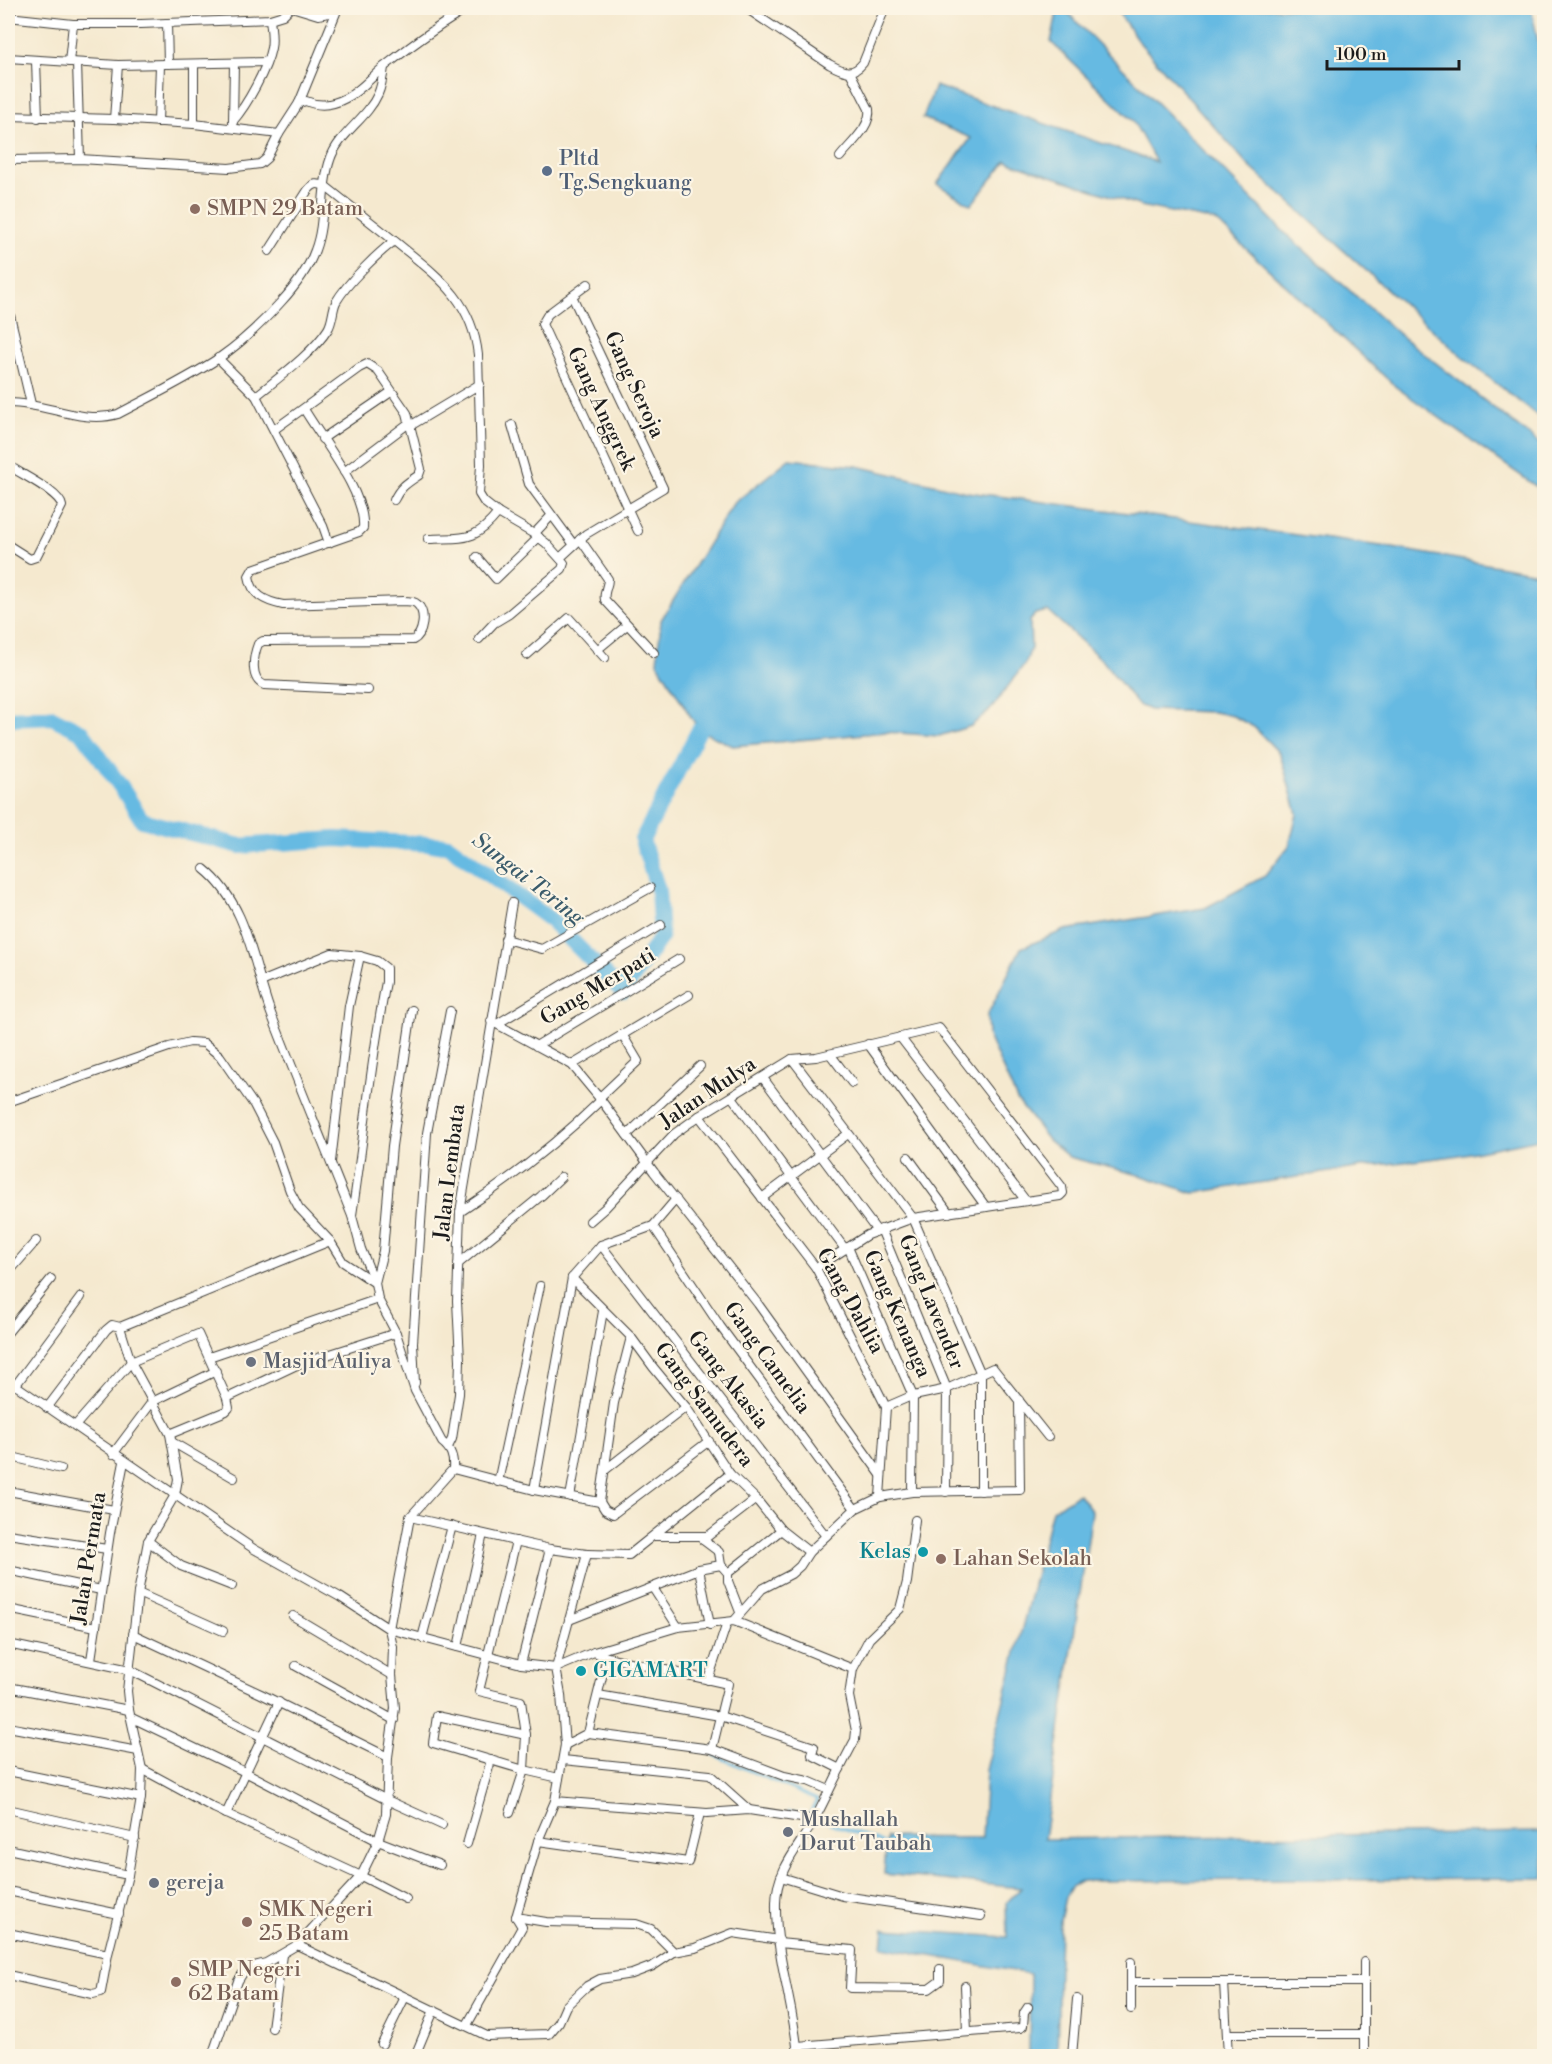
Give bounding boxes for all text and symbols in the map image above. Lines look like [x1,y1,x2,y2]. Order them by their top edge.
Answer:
scale bar [1327,33,1459,71]
text: 100 m [1336,43,1387,66]
place label: Pltd Tg.Sengkuang [559,146,692,196]
marker: Pltd Tg.Sengkuang [540,164,554,178]
place label: SMPN 29 Batam [207,196,363,222]
marker: SMPN 29 Batam [188,202,202,216]
street label: Gang Seroja [598,328,670,443]
street label: Gang Anggrek [561,343,641,476]
water label: Sungai Tering [466,827,591,932]
street label: Gang Merpati [536,942,660,1032]
street label: Jalan Mulya [654,1051,762,1135]
street label: Jalan Lembata [429,1102,471,1243]
street label: Gang Lavender [892,1231,970,1373]
street label: Gang Dahlia [810,1244,890,1359]
street label: Gang Kenanga [857,1246,937,1382]
street label: Gang Camelia [718,1297,816,1419]
street label: Gang Akasia [682,1326,775,1434]
street label: Gang Samudera [649,1338,759,1473]
place label: Masjid Auliya [263,1349,392,1375]
marker: Masjid Auliya [244,1355,258,1369]
street label: Jalan Permata [66,1490,112,1627]
place label: Kelas [859,1539,911,1565]
marker: Kelas [916,1545,930,1559]
place label: Lahan Sekolah [953,1546,1093,1572]
marker: Lahan Sekolah [934,1552,948,1566]
place label: GIGAMART [593,1658,708,1684]
marker: GIGAMART [574,1664,588,1678]
place label: Mushallah Darut Taubah [800,1807,932,1857]
marker: Mushallah Darut Taubah [781,1825,795,1839]
place label: gereja [166,1870,225,1896]
marker: gereja [147,1876,161,1890]
place label: SMK Negeri 25 Batam [259,1897,373,1947]
marker: SMK Negeri 25 Batam [240,1915,254,1929]
place label: SMP Negeri 62 Batam [188,1957,301,2007]
marker: SMP Negeri 62 Batam [169,1975,183,1989]

